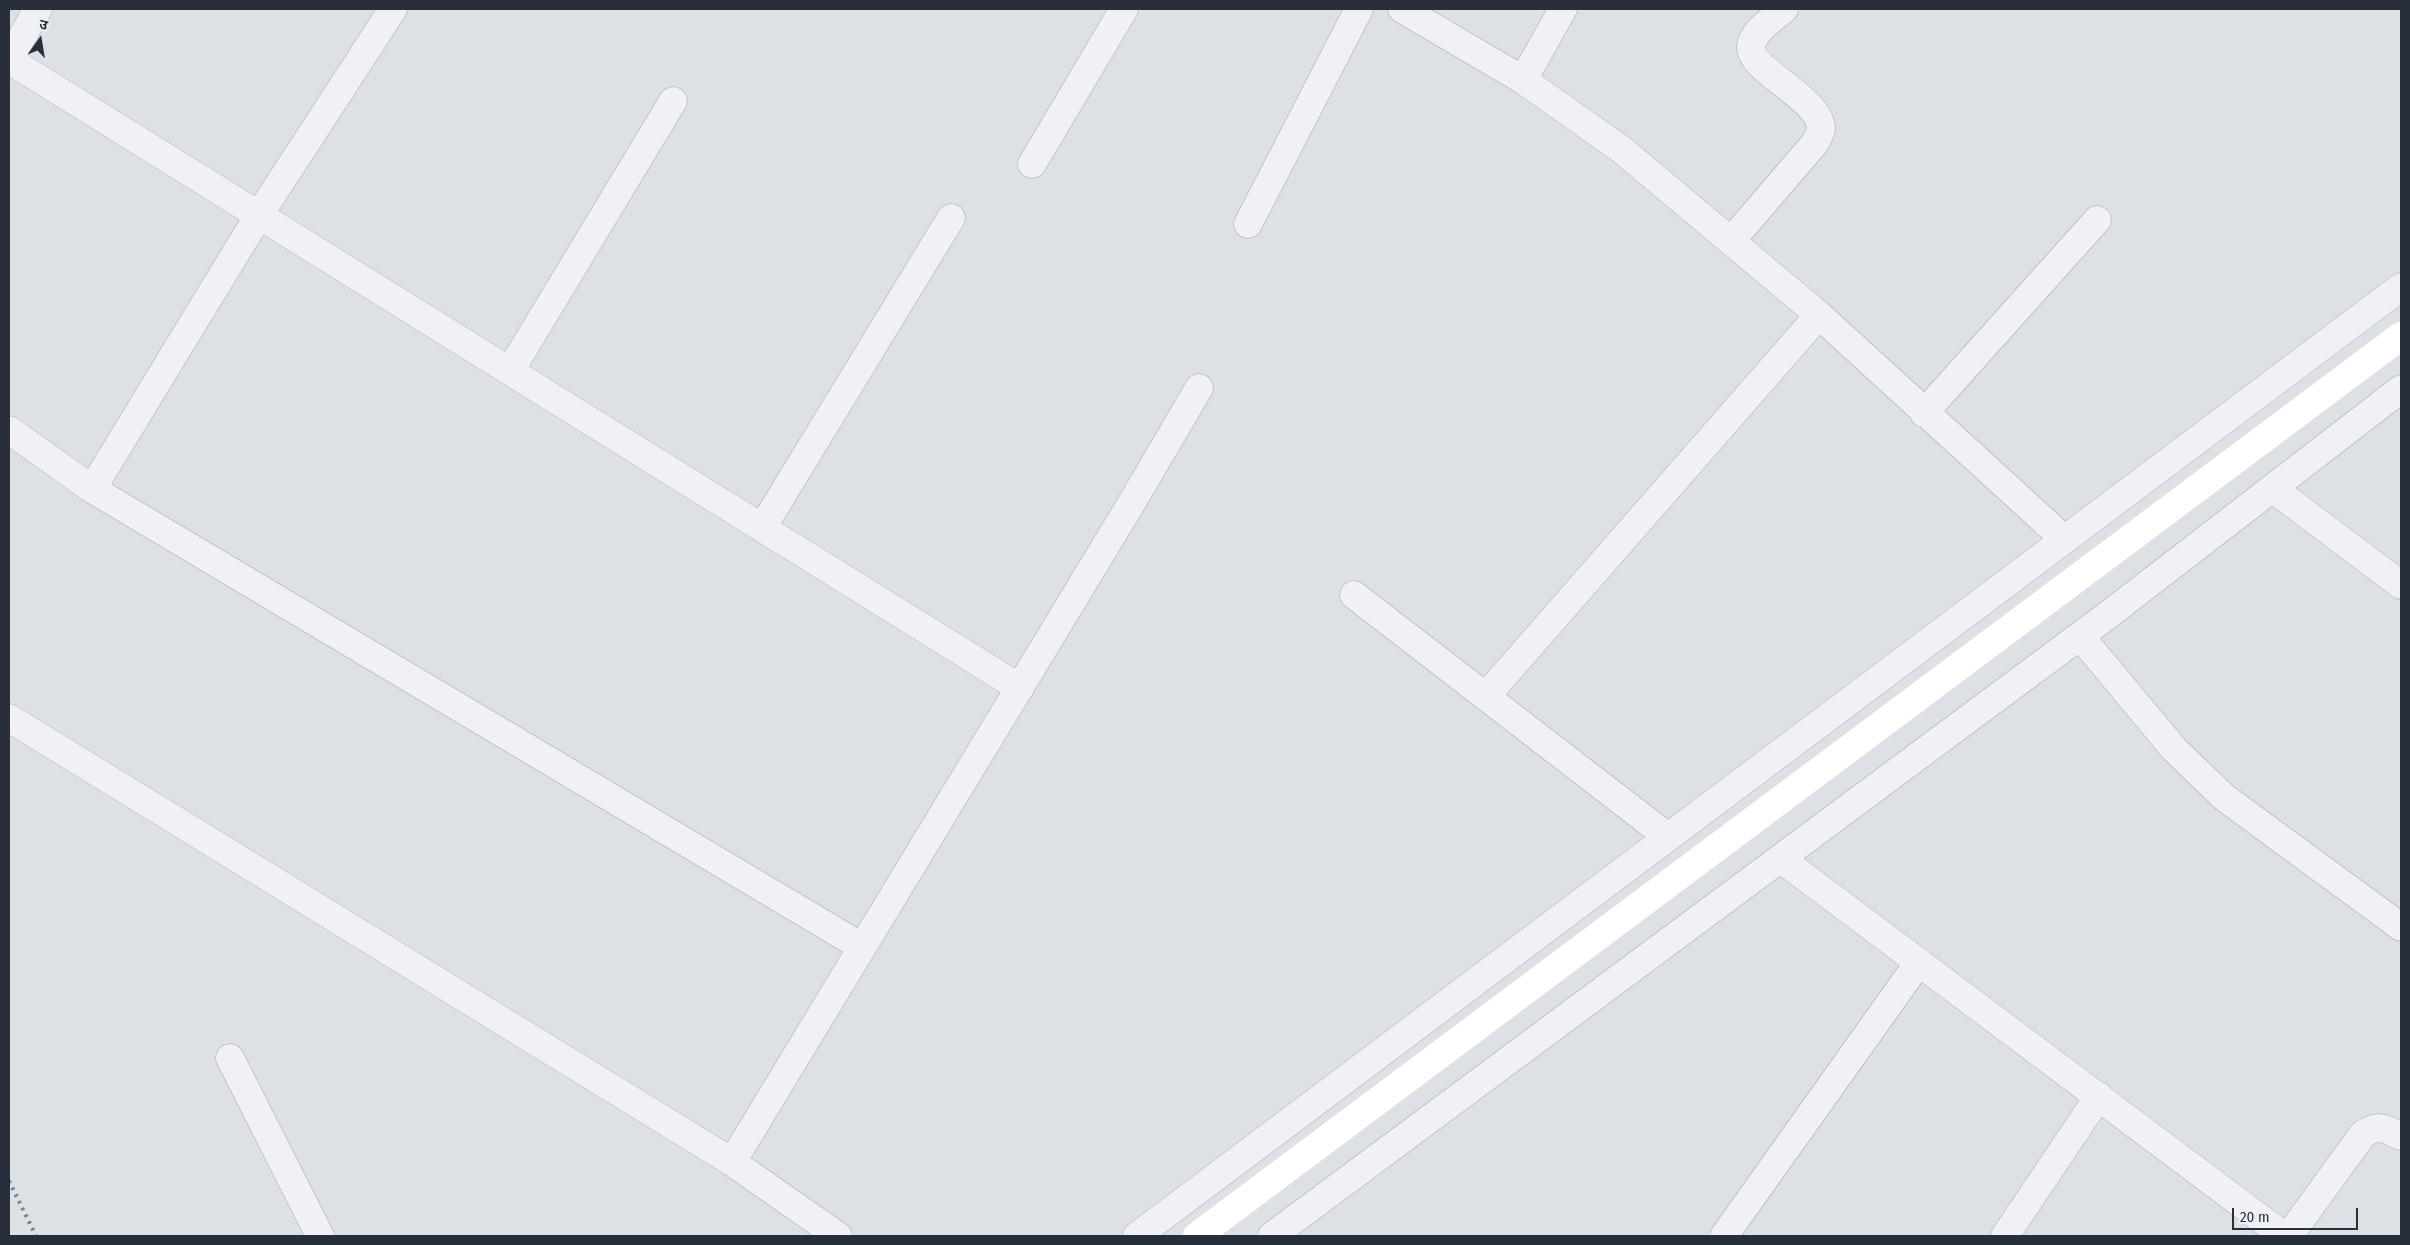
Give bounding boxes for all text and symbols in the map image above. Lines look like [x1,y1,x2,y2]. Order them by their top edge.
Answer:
north arrow [15,15,65,65]
text: उ [38,16,49,34]
scale bar [2235,1198,2361,1230]
text: 20 m [2240,1208,2270,1226]

